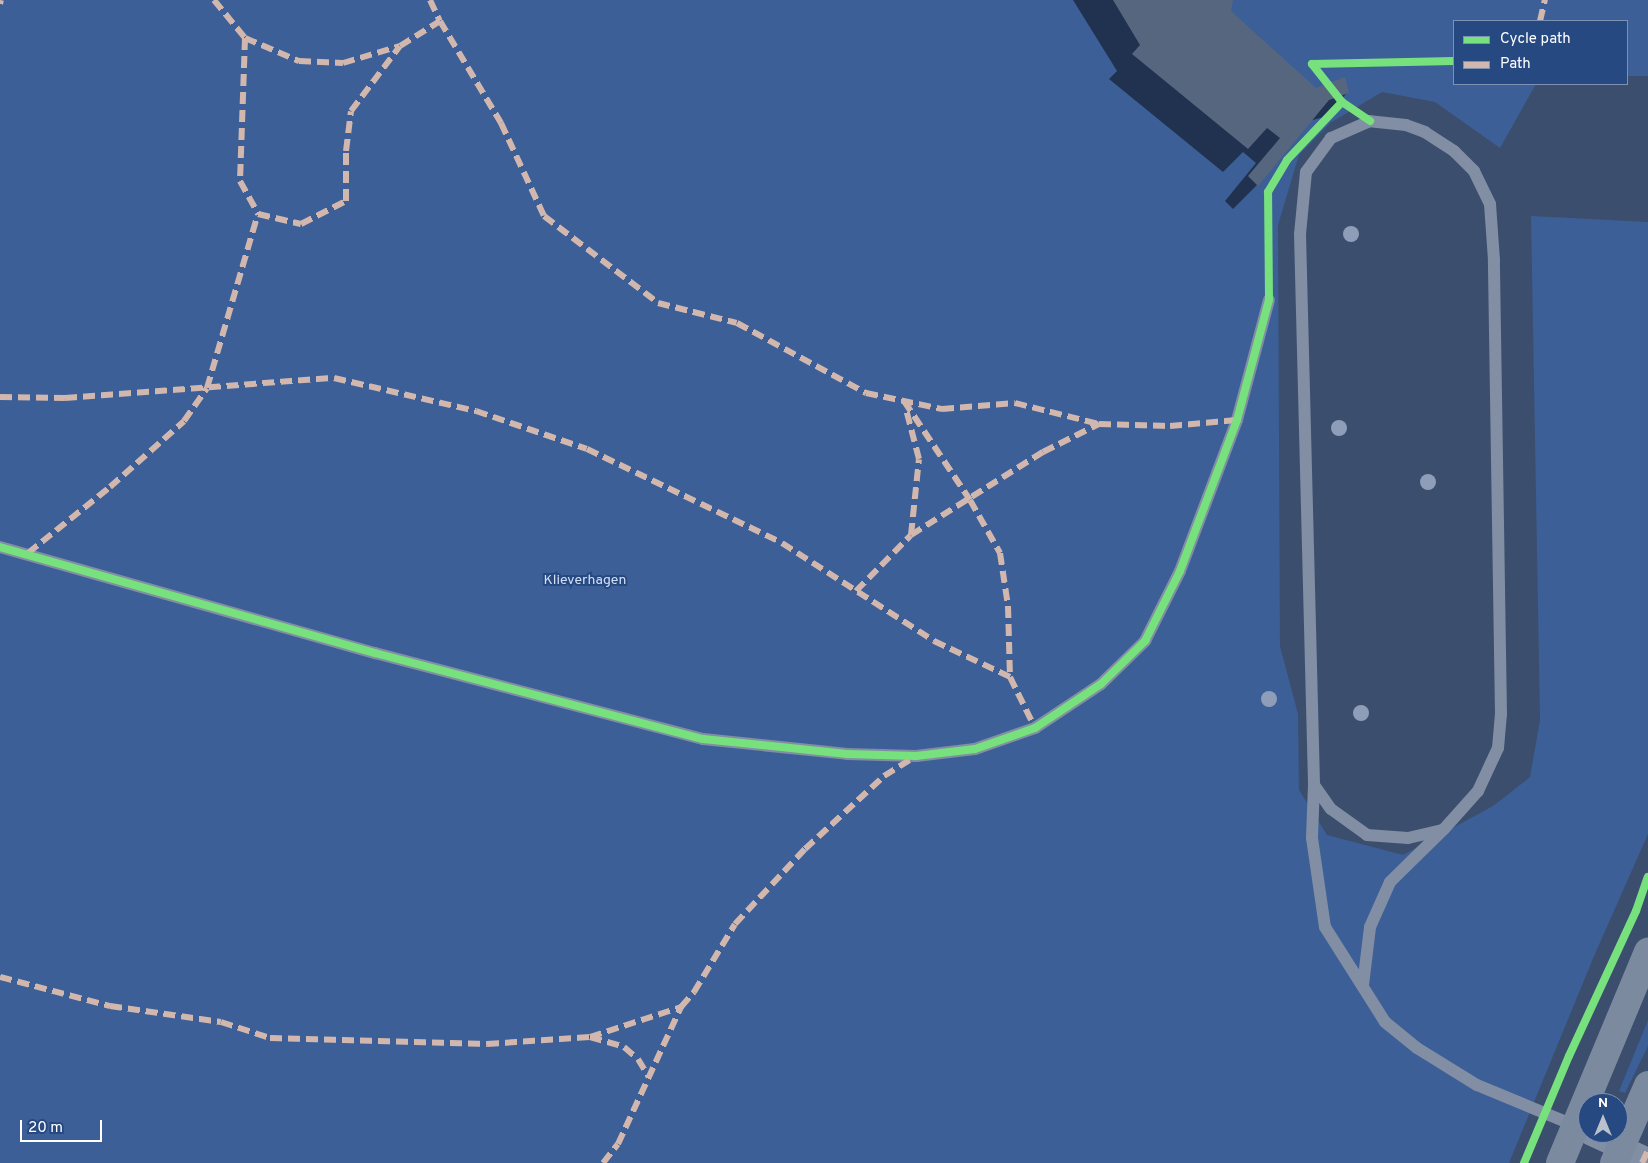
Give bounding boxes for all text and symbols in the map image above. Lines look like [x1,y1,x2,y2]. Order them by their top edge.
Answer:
legend [1453,20,1628,85]
text: Cycle path [1500,30,1571,49]
text: Path [1500,55,1531,74]
park label: Klieverhagen [544,573,626,589]
north arrow [1578,1093,1628,1143]
text: N [1598,1095,1608,1112]
scale bar [22,1110,105,1142]
text: 20 m [28,1119,63,1138]

